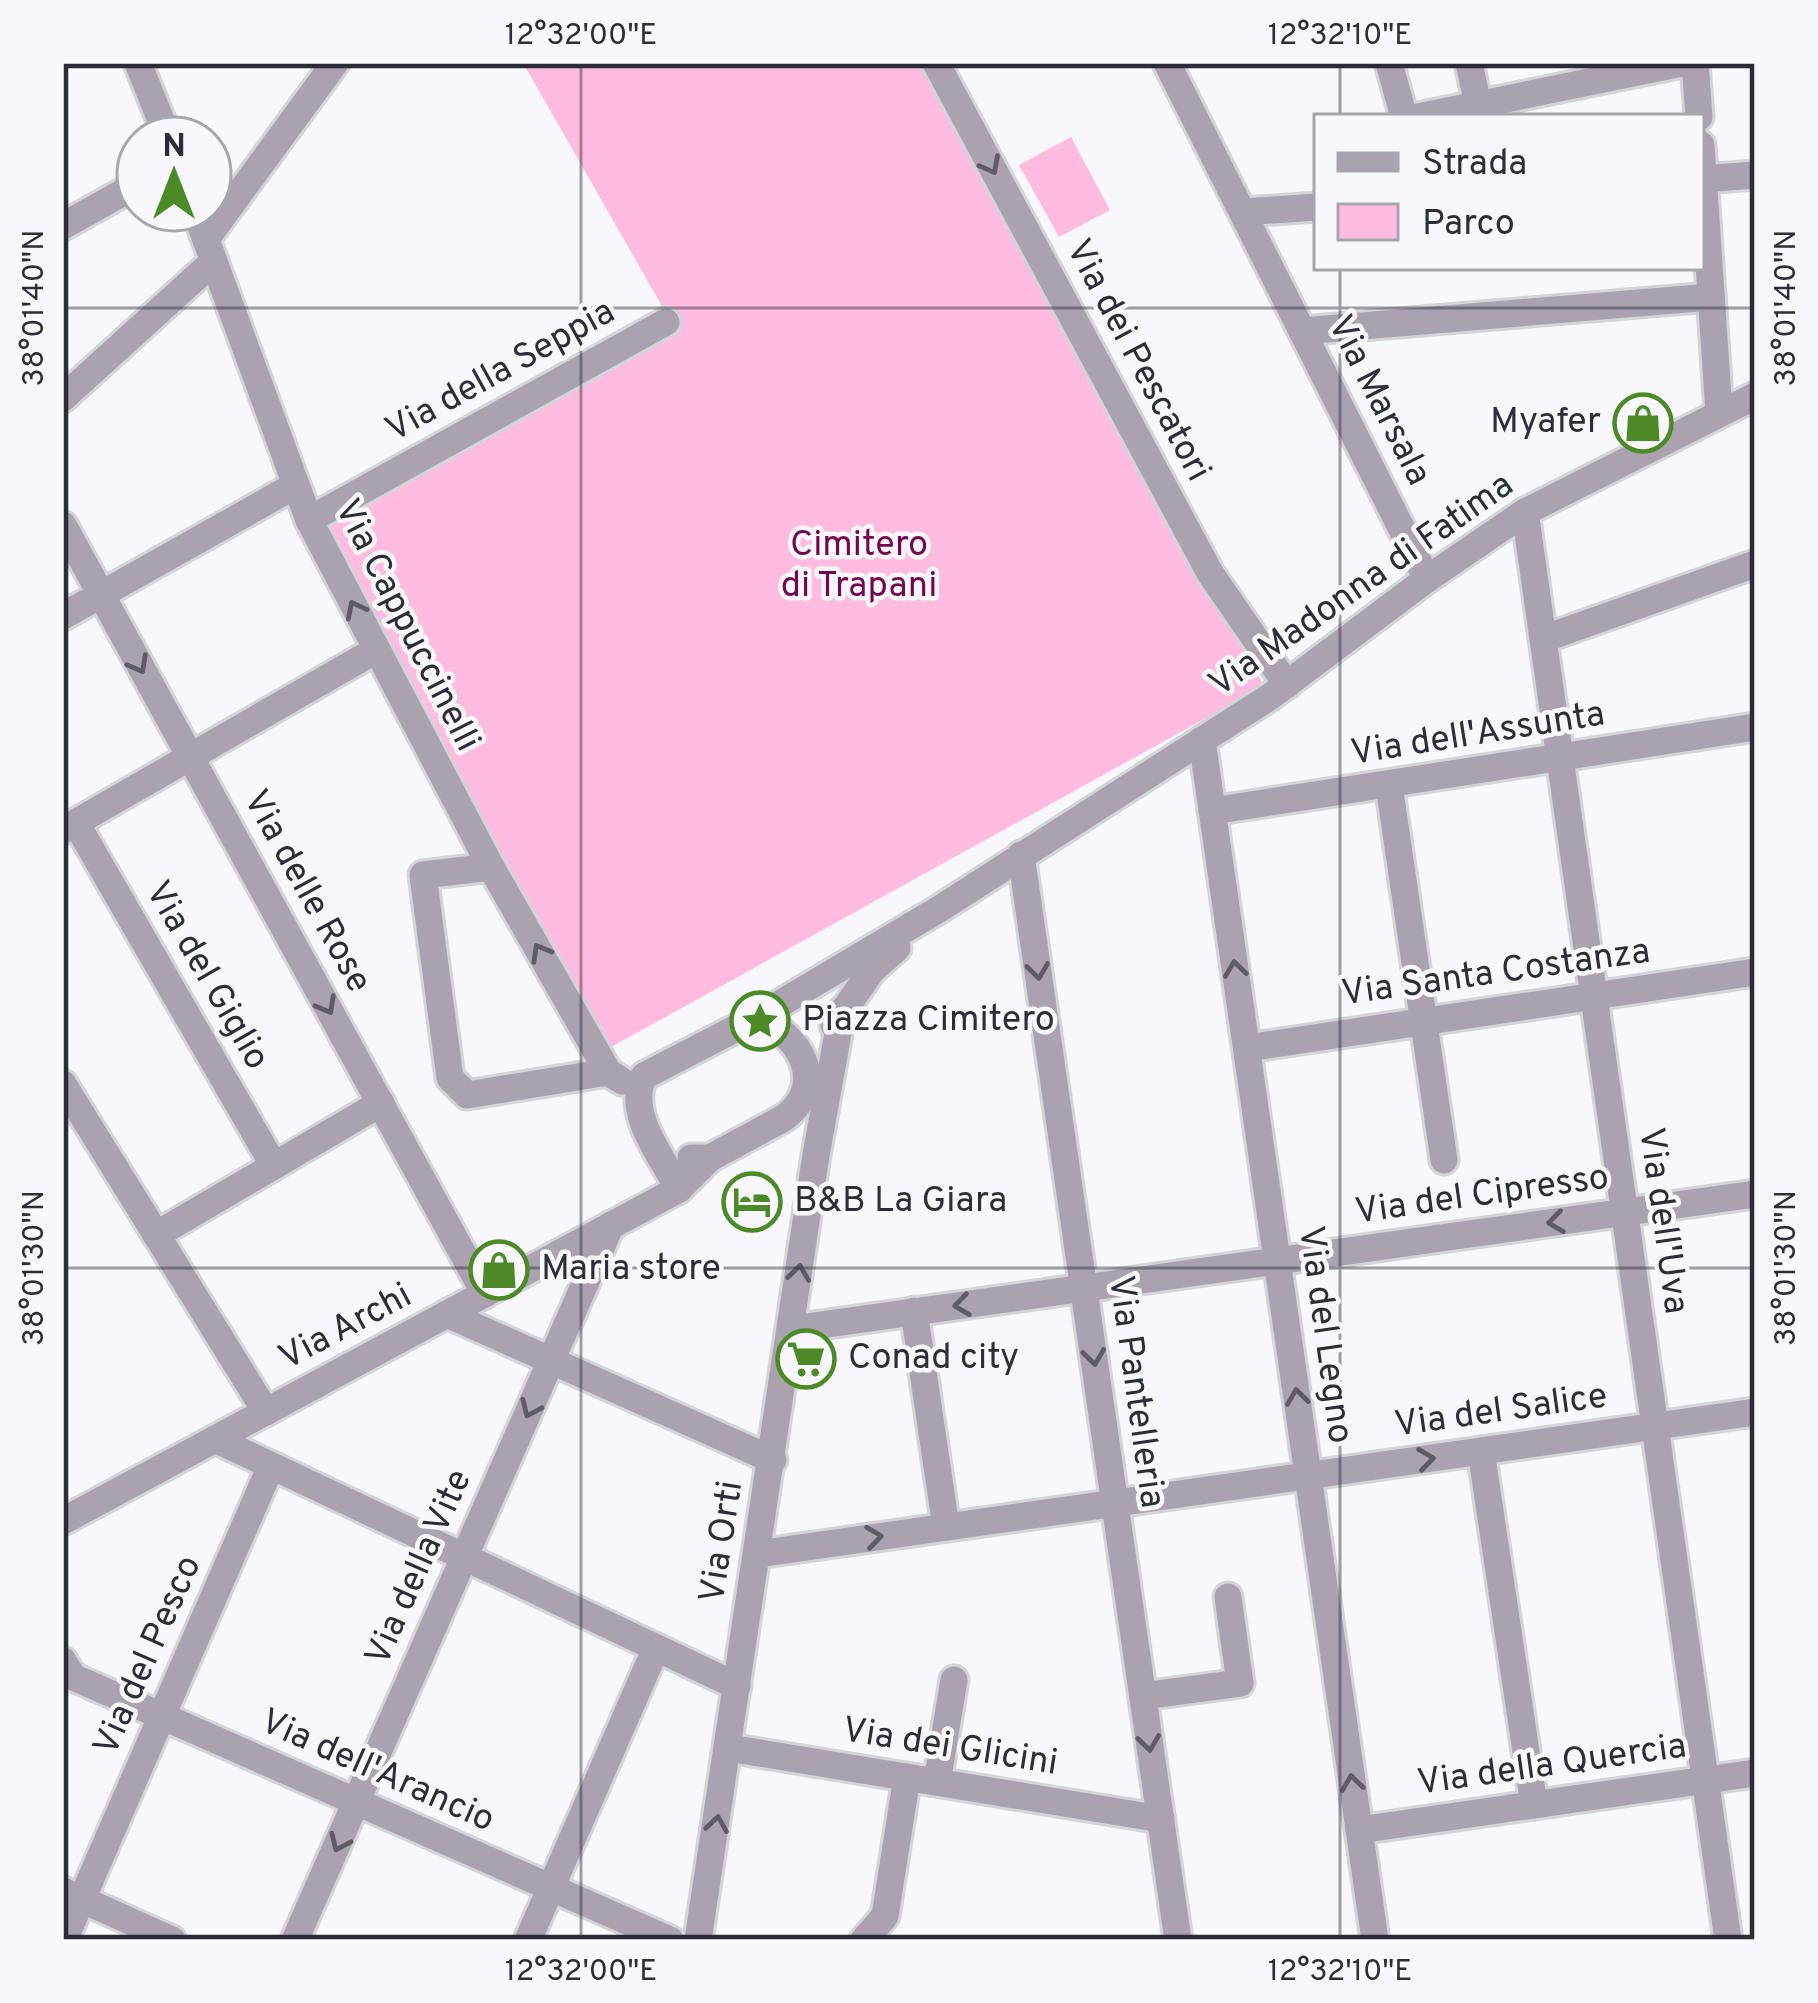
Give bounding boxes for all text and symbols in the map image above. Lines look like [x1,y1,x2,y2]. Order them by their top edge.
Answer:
text: 12°32'00"E [505,18,657,55]
text: 12°32'10"E [1268,18,1412,55]
north arrow [114,114,234,234]
legend [1314,114,1704,270]
text: N [162,127,186,169]
text: Strada [1422,142,1527,188]
one-way arrow [977,154,1000,175]
text: Parco [1422,202,1515,248]
text: 38°01'40"N [17,230,54,386]
text: 38°01'40"N [1769,230,1806,386]
street label: Via dei Pescatori [1054,232,1220,490]
street label: Via della Seppia [378,290,624,454]
street label: Via Marsala [1316,308,1440,494]
shop icon: Myafer [1612,392,1674,454]
place label: Myafer [1490,400,1601,446]
street label: Via Madonna di Fatima [1201,464,1523,708]
street label: Via Cappuccinelli [323,492,489,760]
park label: Cimitero di Trapani [781,523,937,610]
one-way arrow [346,600,369,622]
one-way arrow [125,652,148,673]
street label: Via dell'Assunta [1348,692,1608,778]
street label: Via delle Rose [231,782,381,1002]
street label: Via del Giglio [133,873,279,1079]
street label: Via Santa Costanza [1339,930,1653,1018]
one-way arrow [531,944,554,965]
one-way arrow [1223,959,1249,979]
one-way arrow [1024,961,1050,980]
place icon: Piazza Cimitero [729,990,791,1052]
one-way arrow [313,994,336,1015]
place label: Piazza Cimitero [802,998,1055,1044]
street label: Via dell'Uva [1626,1125,1698,1317]
street label: Via del Cipresso [1352,1155,1612,1237]
hotel icon: B&B La Giara [721,1171,783,1233]
place label: B&B La Giara [794,1179,1007,1225]
text: 38°01'30"N [17,1190,54,1346]
text: 38°01'30"N [1769,1190,1806,1346]
one-way arrow [1546,1208,1566,1234]
street label: Via del Legno [1286,1223,1362,1447]
shop icon: Maria store [468,1239,530,1301]
place label: Maria store [541,1247,721,1293]
one-way arrow [785,1263,811,1282]
street label: Via Pantelleria [1096,1273,1174,1511]
street label: Via Archi [272,1274,420,1382]
one-way arrow [952,1291,971,1317]
supermarket icon: Conad city [775,1328,837,1390]
place label: Conad city [848,1336,1019,1382]
one-way arrow [1080,1347,1106,1366]
street label: Via del Salice [1392,1374,1610,1450]
one-way arrow [1285,1387,1311,1406]
one-way arrow [520,1397,544,1418]
one-way arrow [1417,1447,1436,1473]
street label: Via della Vite [356,1463,484,1673]
street label: Via Orti [691,1478,755,1606]
one-way arrow [864,1525,884,1551]
street label: Via del Pesco [84,1549,214,1763]
street label: Via dell'Arancio [253,1700,501,1844]
street label: Via dei Glicini [839,1708,1061,1788]
street label: Via della Quercia [1415,1724,1689,1808]
one-way arrow [1135,1733,1161,1752]
one-way arrow [1340,1773,1366,1792]
one-way arrow [703,1815,728,1835]
one-way arrow [329,1831,353,1852]
text: 12°32'00"E [505,1954,657,1991]
text: 12°32'10"E [1268,1954,1412,1991]

